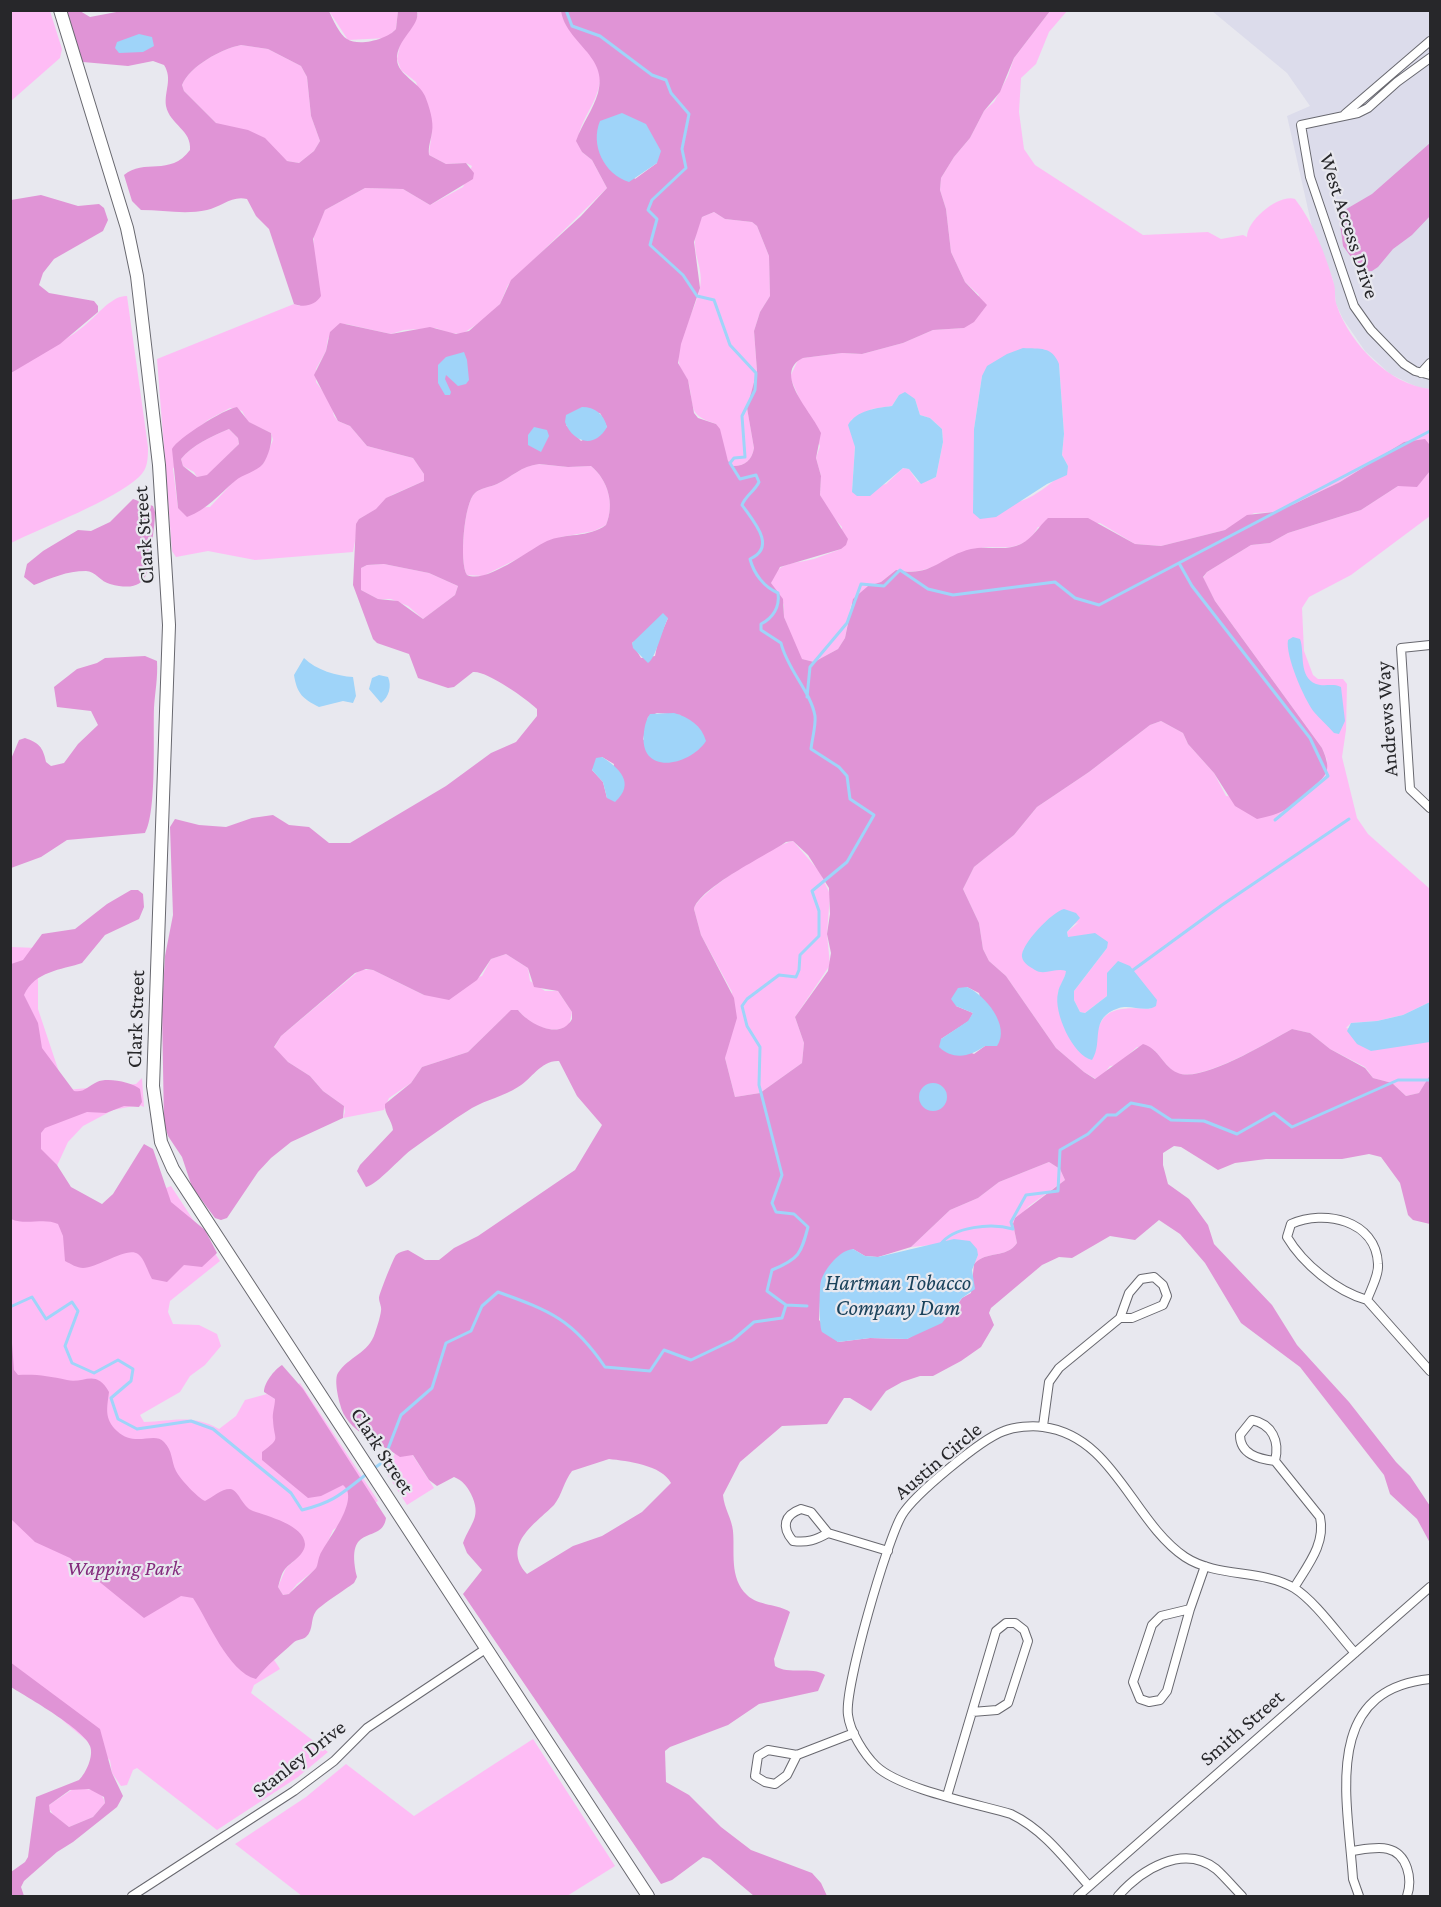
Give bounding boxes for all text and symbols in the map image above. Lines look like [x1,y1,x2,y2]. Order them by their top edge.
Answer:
street label: West Access Drive [1314,150,1384,302]
street label: Clark Street [128,485,160,585]
street label: Andrews Way [1370,660,1404,778]
street label: Clark Street [122,970,150,1068]
water label: Hartman Tobacco Company Dam [825,1270,971,1322]
street label: Clark Street [345,1403,419,1499]
street label: Austin Circle [889,1417,987,1505]
park label: Wapping Park [67,1556,181,1582]
street label: Smith Street [1195,1685,1289,1771]
street label: Stanley Drive [247,1715,351,1803]

